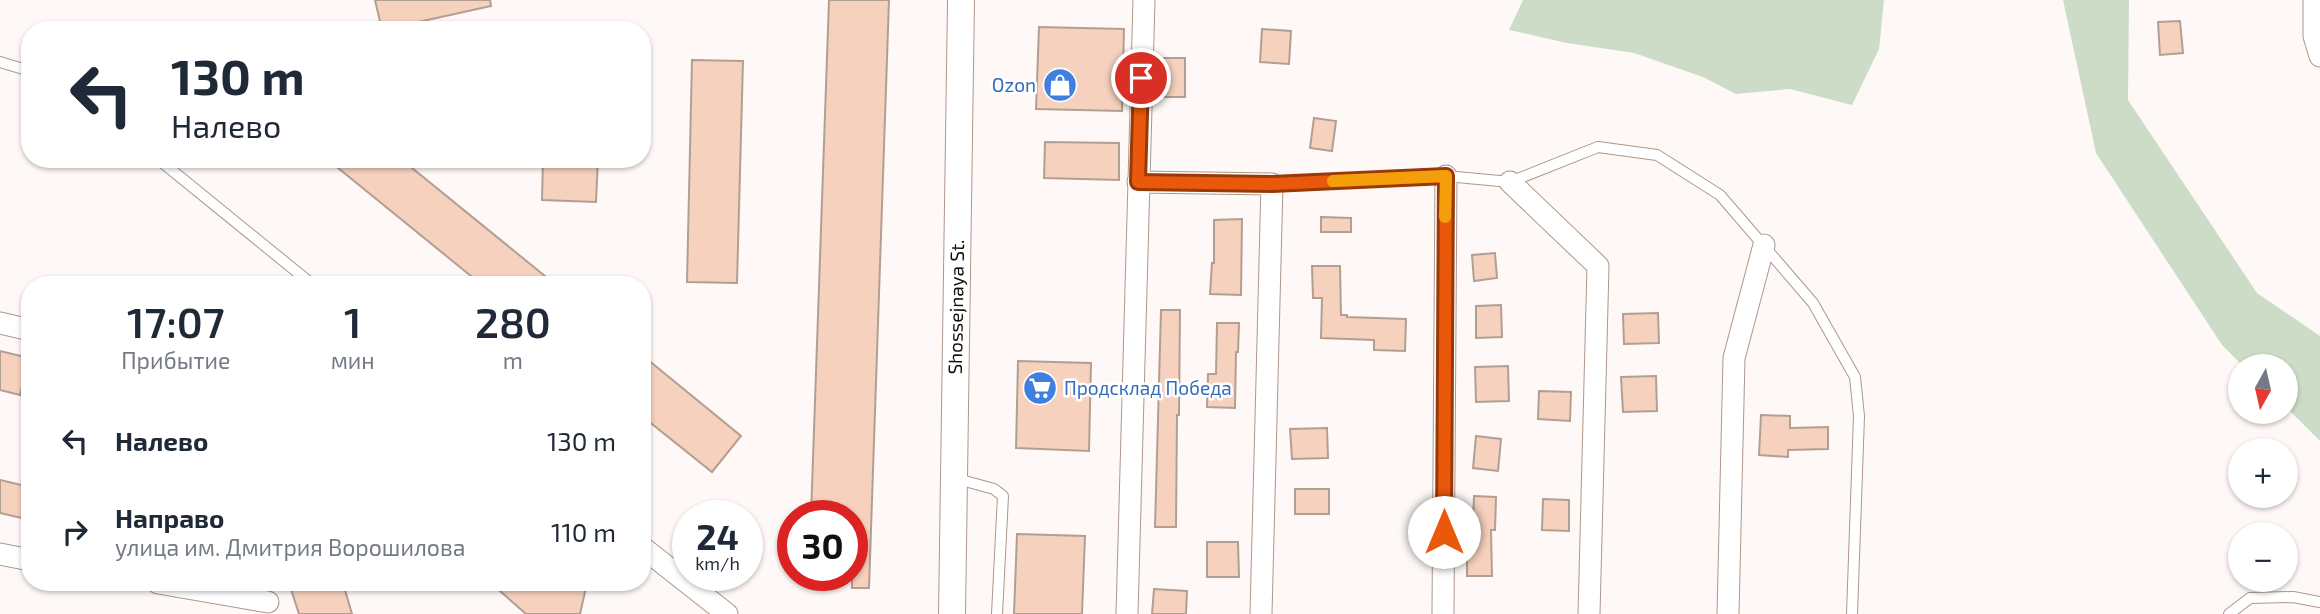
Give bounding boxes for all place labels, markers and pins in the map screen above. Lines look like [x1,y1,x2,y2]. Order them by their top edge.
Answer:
pin [1111,48,1171,108]
shop icon: Ozon [1041,66,1079,104]
place label: Ozon [992,73,1036,96]
supermarket icon: Продсклад Победа [1021,369,1059,407]
place label: Продсклад Победа [1064,376,1232,399]

